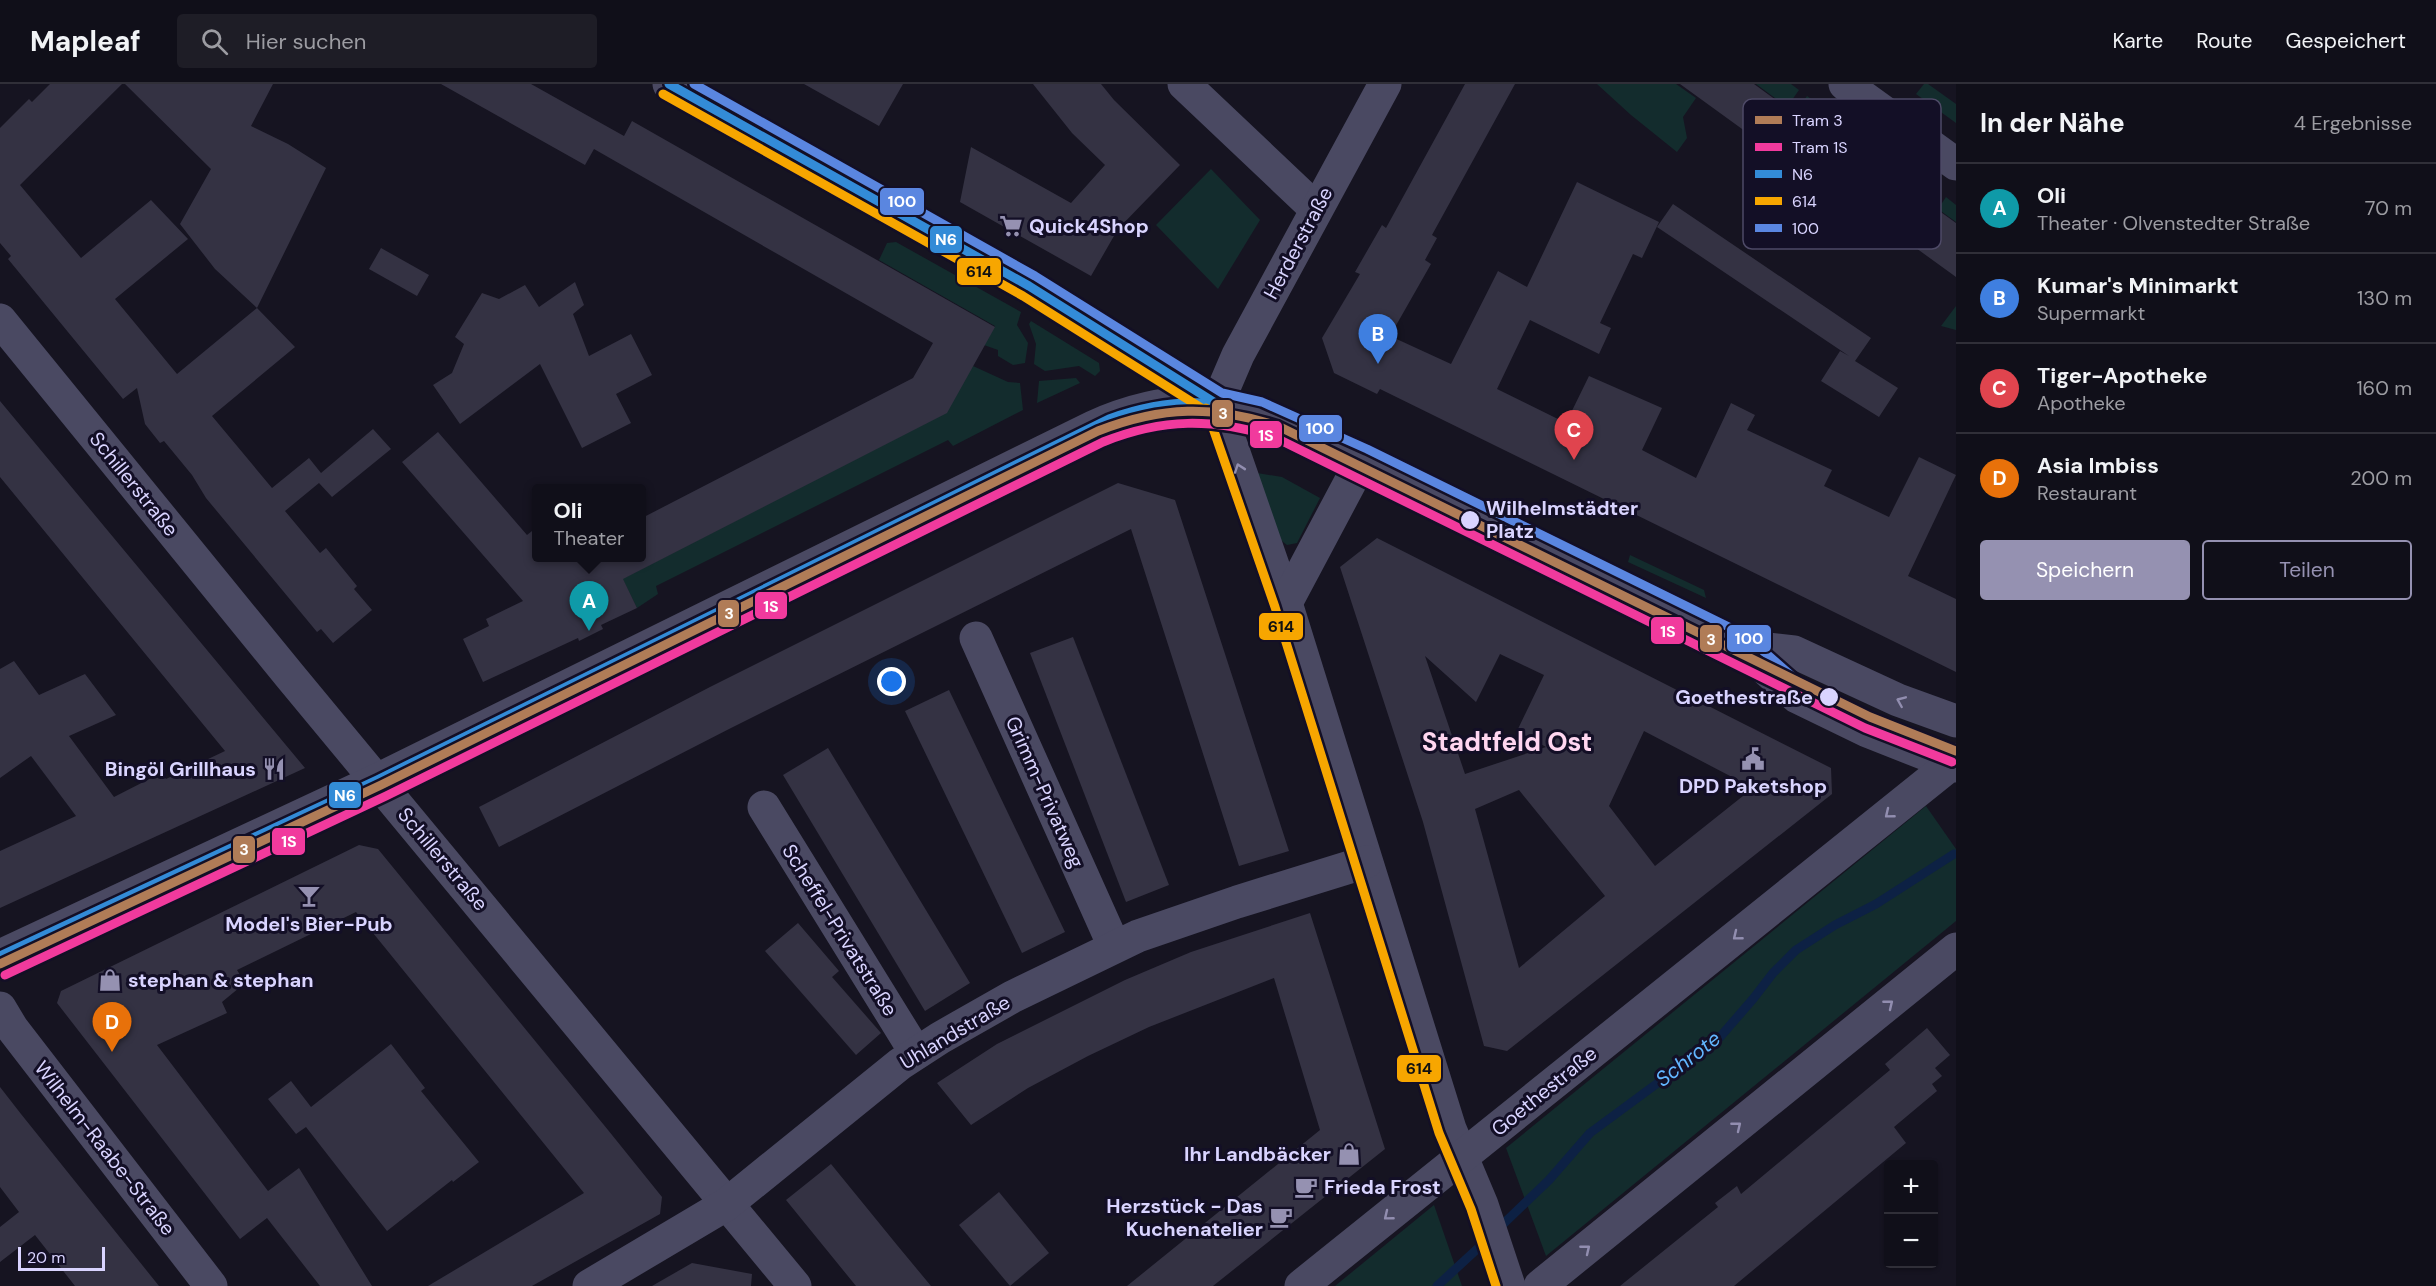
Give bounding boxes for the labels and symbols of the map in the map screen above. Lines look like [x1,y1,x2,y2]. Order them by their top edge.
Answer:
legend [1743,99,1941,249]
text: Tram 3 [1792,110,1843,131]
text: Tram 1S [1792,137,1847,158]
text: N6 [1792,164,1813,185]
street label: Herderstraße [1258,182,1338,304]
line badge: 100 [879,187,925,216]
text: 100 [888,191,916,212]
text: 614 [1792,191,1817,212]
supermarket icon: Quick4Shop [998,213,1024,239]
place label: Quick4Shop [1029,213,1149,239]
text: 100 [1792,218,1819,239]
line badge: N6 [929,225,963,254]
text: N6 [935,229,957,250]
line badge: 614 [956,257,1002,286]
text: 614 [966,261,992,282]
pin: B [1358,314,1398,364]
line badge: 3 [1211,399,1234,428]
text: 3 [1218,403,1228,424]
pin: C [1554,410,1594,460]
line badge: 100 [1298,414,1343,443]
text: 100 [1306,418,1334,439]
line badge: 1S [1249,420,1283,449]
text: 1S [1258,425,1274,446]
street label: Schillerstraße [84,426,184,542]
one-way arrow [1234,463,1246,474]
place label: Wilhelmstädter Platz [1486,495,1638,544]
marker: Wilhelmstädter Platz [1459,509,1481,531]
pin: A [570,582,608,631]
line badge: 1S [754,591,788,620]
text: 1S [763,596,779,617]
line badge: 3 [717,599,740,628]
text: 3 [724,603,734,624]
line badge: 614 [1258,612,1304,641]
text: 614 [1268,616,1294,637]
line badge: 1S [1650,616,1685,645]
text: 1S [1660,621,1676,642]
line badge: 3 [1699,624,1723,653]
line badge: 100 [1726,624,1772,653]
text: 100 [1735,628,1763,649]
text: 3 [1706,629,1716,650]
your location [877,667,906,696]
place label: Goethestraße [1675,684,1813,710]
marker: Goethestraße [1818,686,1840,708]
one-way arrow [1896,697,1907,709]
street label: Grimm-Privatweg [1000,712,1090,872]
district label: Stadtfeld Ost [1422,725,1592,759]
public building icon: DPD Paketshop [1740,746,1766,772]
place label: Bingöl Grillhaus [105,756,256,782]
restaurant icon: Bingöl Grillhaus [261,756,287,782]
place label: DPD Paketshop [1679,773,1827,799]
line badge: N6 [328,781,362,809]
text: N6 [334,785,356,806]
street label: Schillerstraße [392,802,494,916]
one-way arrow [1884,807,1895,818]
line badge: 1S [271,827,306,856]
text: 1S [281,831,297,852]
line badge: 3 [232,835,256,864]
text: 3 [239,839,249,860]
street label: Scheffel-Privatstraße [777,839,903,1021]
bar icon: Model's Bier-Pub [296,883,322,909]
place label: Model's Bier-Pub [225,911,393,937]
one-way arrow [1732,929,1743,940]
shop icon: stephan & stephan [97,967,123,993]
place label: stephan & stephan [128,967,314,993]
street label: Uhlandstraße [895,989,1015,1075]
one-way arrow [1882,1000,1893,1011]
pin: D [92,1002,132,1052]
water label: Schrote [1650,1025,1726,1093]
street label: Goethestraße [1486,1040,1602,1142]
line badge: 614 [1396,1054,1442,1083]
street label: Wilhelm-Raabe-Straße [29,1055,181,1241]
text: 614 [1406,1058,1432,1079]
one-way arrow [1731,1123,1742,1134]
place label: Ihr Landbäcker [1184,1141,1331,1167]
shop icon: Ihr Landbäcker [1336,1141,1362,1167]
cafe icon: Frieda Frost [1293,1174,1319,1200]
place label: Frieda Frost [1324,1174,1441,1200]
place label: Herzstück - Das Kuchenatelier [1106,1193,1263,1242]
cafe icon: Herzstück - Das Kuchenatelier [1268,1204,1294,1230]
one-way arrow [1384,1209,1395,1220]
scale bar [18,1244,105,1272]
one-way arrow [1579,1246,1590,1257]

